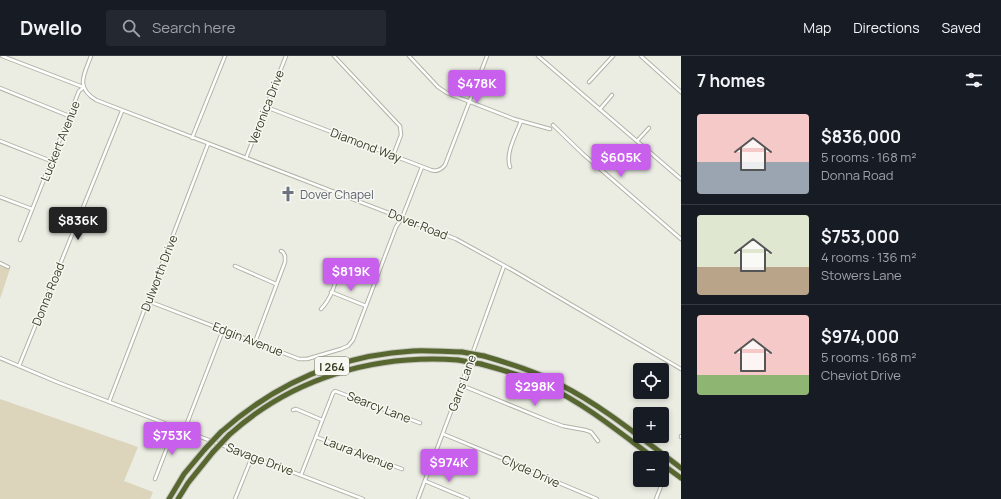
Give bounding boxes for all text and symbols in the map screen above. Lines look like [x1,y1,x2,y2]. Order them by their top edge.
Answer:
search box [106,10,386,46]
text: Dwello [20,15,82,41]
icon: search [120,17,142,39]
text: Search here [152,17,235,38]
text: Map [803,18,831,37]
text: Directions [853,18,920,37]
text: Saved [942,18,981,37]
street label: Veronica Drive [244,67,288,147]
text: 7 homes [697,69,765,92]
icon: filters [963,69,985,91]
pin: $478K [449,70,505,104]
text: $478K [457,74,497,92]
street label: Luckert Avenue [36,98,84,184]
street label: Diamond Way [328,124,405,167]
text: $836,000 [821,125,901,148]
icon: home [729,130,777,178]
pin: $605K [593,144,649,178]
text: $605K [601,148,641,166]
text: 5 rooms · 168 m² [821,148,917,166]
text: Donna Road [821,166,894,184]
church icon: Dover Chapel [279,185,297,203]
place label: Dover Chapel [300,186,374,203]
street label: Dover Road [386,204,450,244]
pin: $836K [50,207,106,241]
text: $836K [58,211,98,229]
text: $753,000 [821,225,899,248]
icon: home [729,231,777,279]
street label: Dulworth Drive [137,232,181,314]
text: 4 rooms · 136 m² [821,248,916,266]
pin: $819K [323,258,379,292]
street label: Donna Road [28,260,68,328]
text: $819K [332,262,370,280]
text: Stowers Lane [821,266,902,284]
street label: Edgin Avenue [210,318,286,360]
text: $974,000 [821,325,899,348]
icon: home [729,331,777,379]
text: 5 rooms · 168 m² [821,348,917,366]
street label: Garrs Lane [444,352,480,414]
road number: I 264 [315,357,349,375]
map controls [633,363,669,487]
button: locate [633,363,669,399]
text: Cheviot Drive [821,366,901,384]
pin: $298K [507,373,563,407]
text: $298K [515,377,555,395]
street label: Searcy Lane [345,387,413,427]
button: + [633,407,669,443]
pin: $753K [144,422,200,456]
text: $753K [153,426,191,444]
street label: Laura Avenue [321,432,397,474]
street label: Savage Drive [224,438,296,480]
pin: $974K [421,449,477,483]
street label: Clyde Drive [499,451,563,491]
button: − [633,451,669,487]
text: $974K [430,453,468,471]

